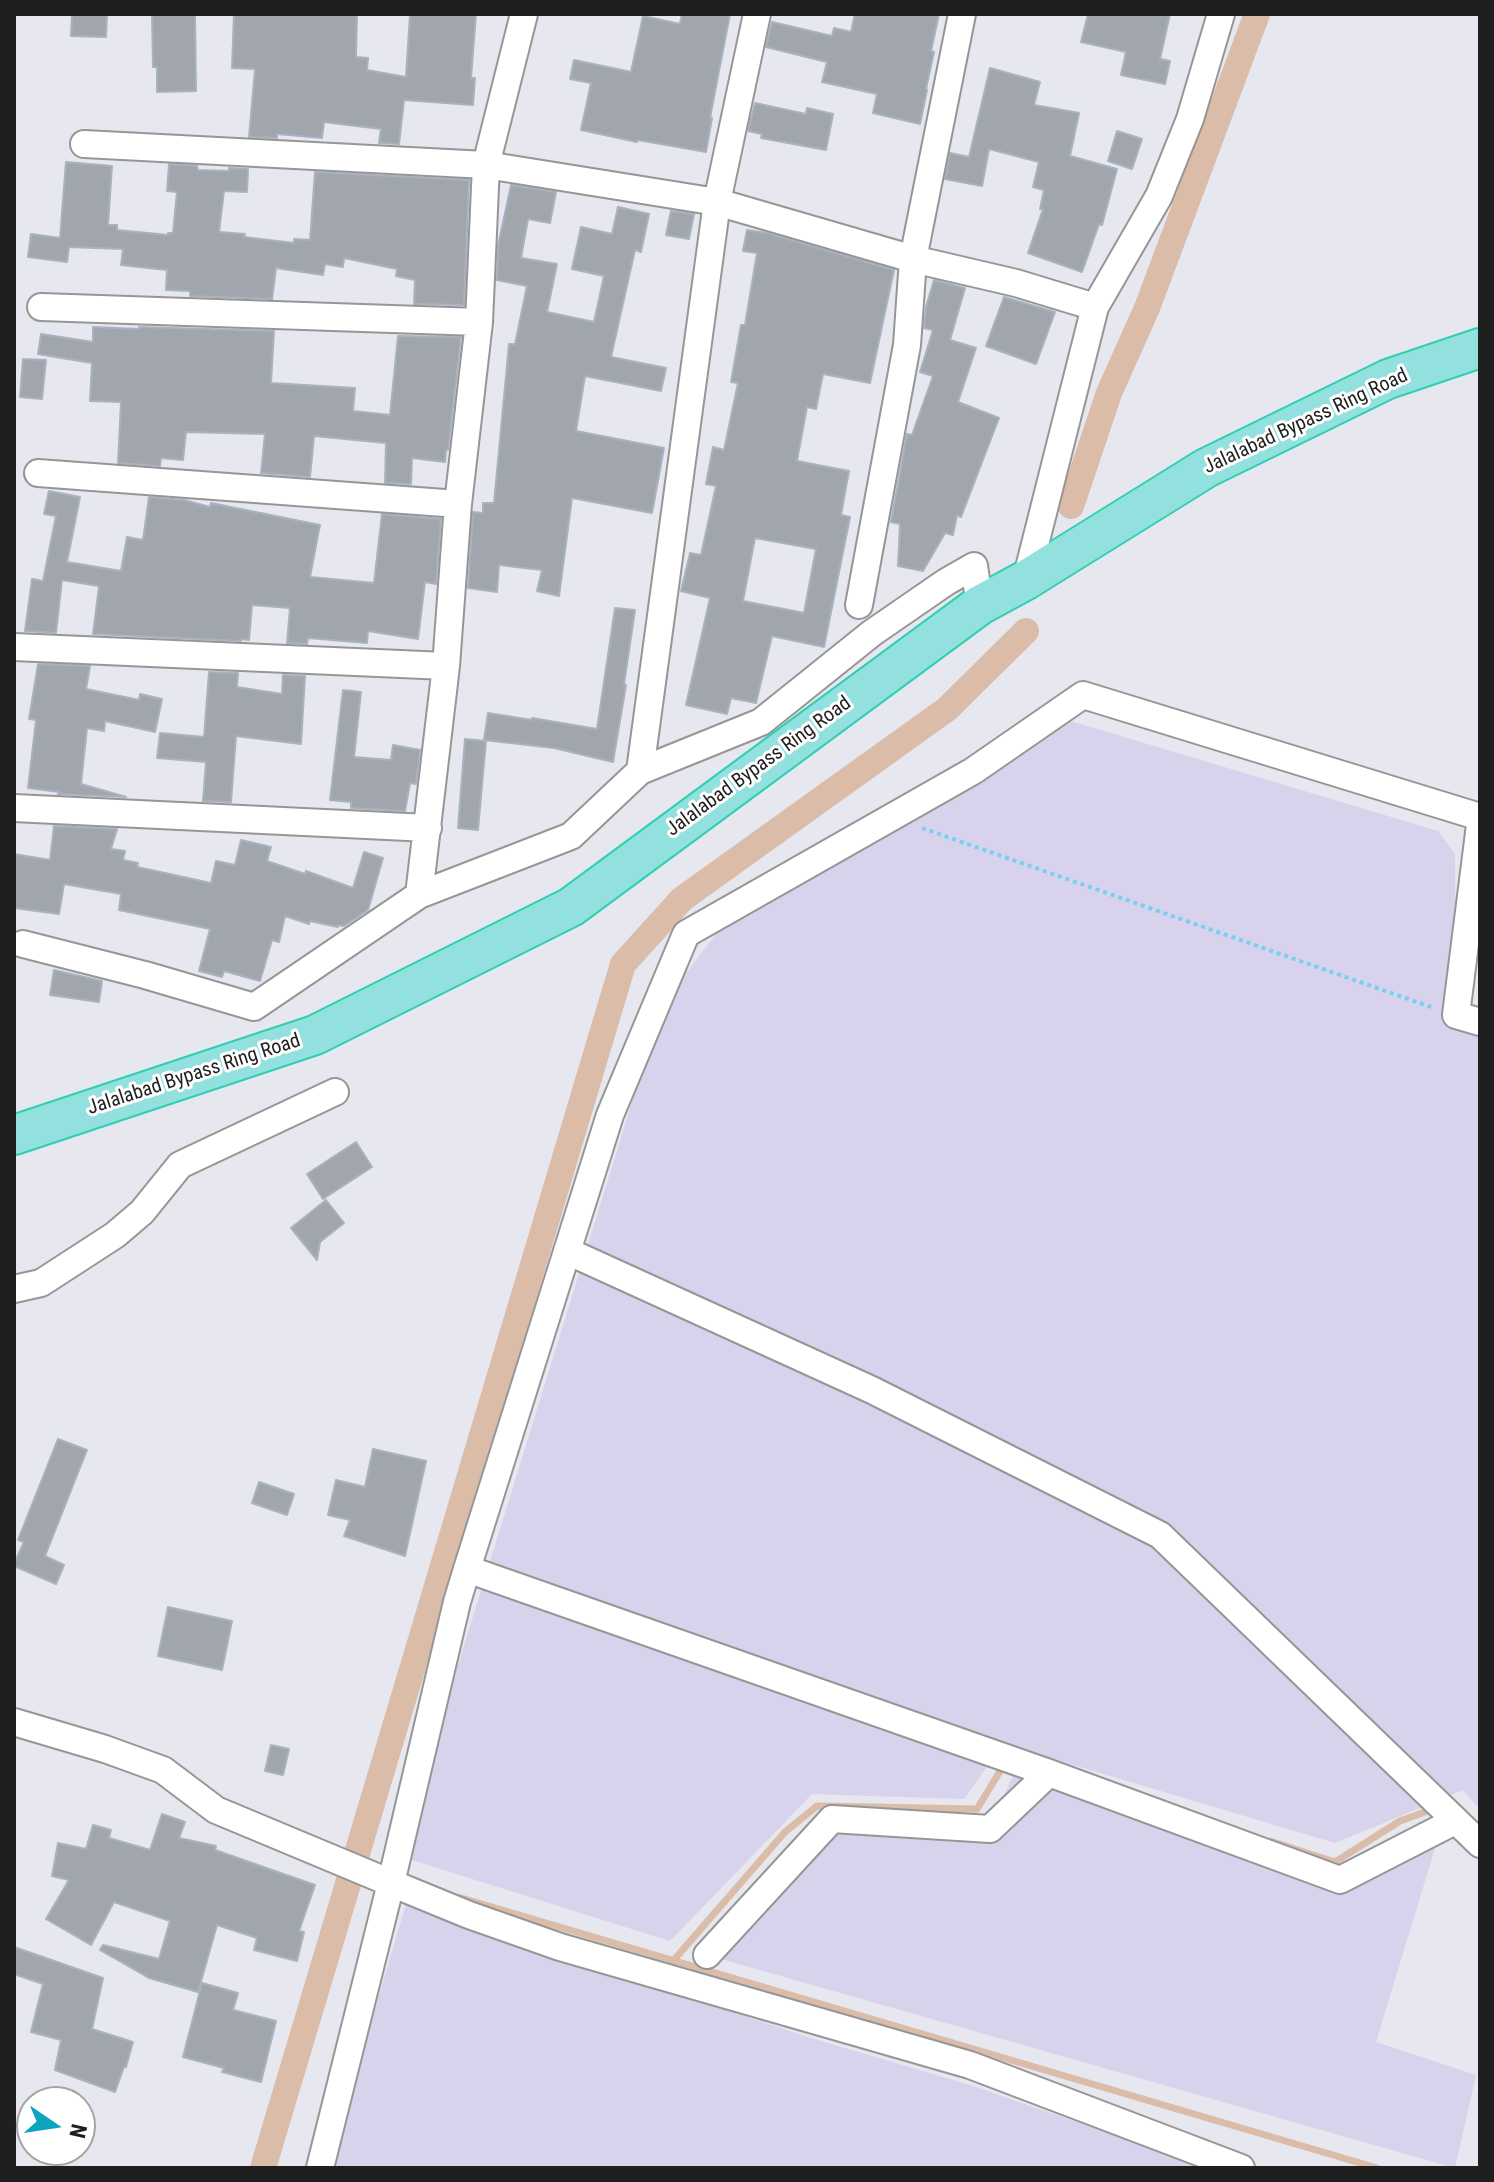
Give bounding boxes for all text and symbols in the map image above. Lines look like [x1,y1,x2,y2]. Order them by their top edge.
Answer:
street label: Jalalabad Bypass Ring Road [1200,364,1412,480]
street label: Jalalabad Bypass Ring Road [662,692,856,842]
street label: Jalalabad Bypass Ring Road [84,1029,304,1121]
north arrow [16,2086,96,2166]
text: N [64,2122,92,2140]

